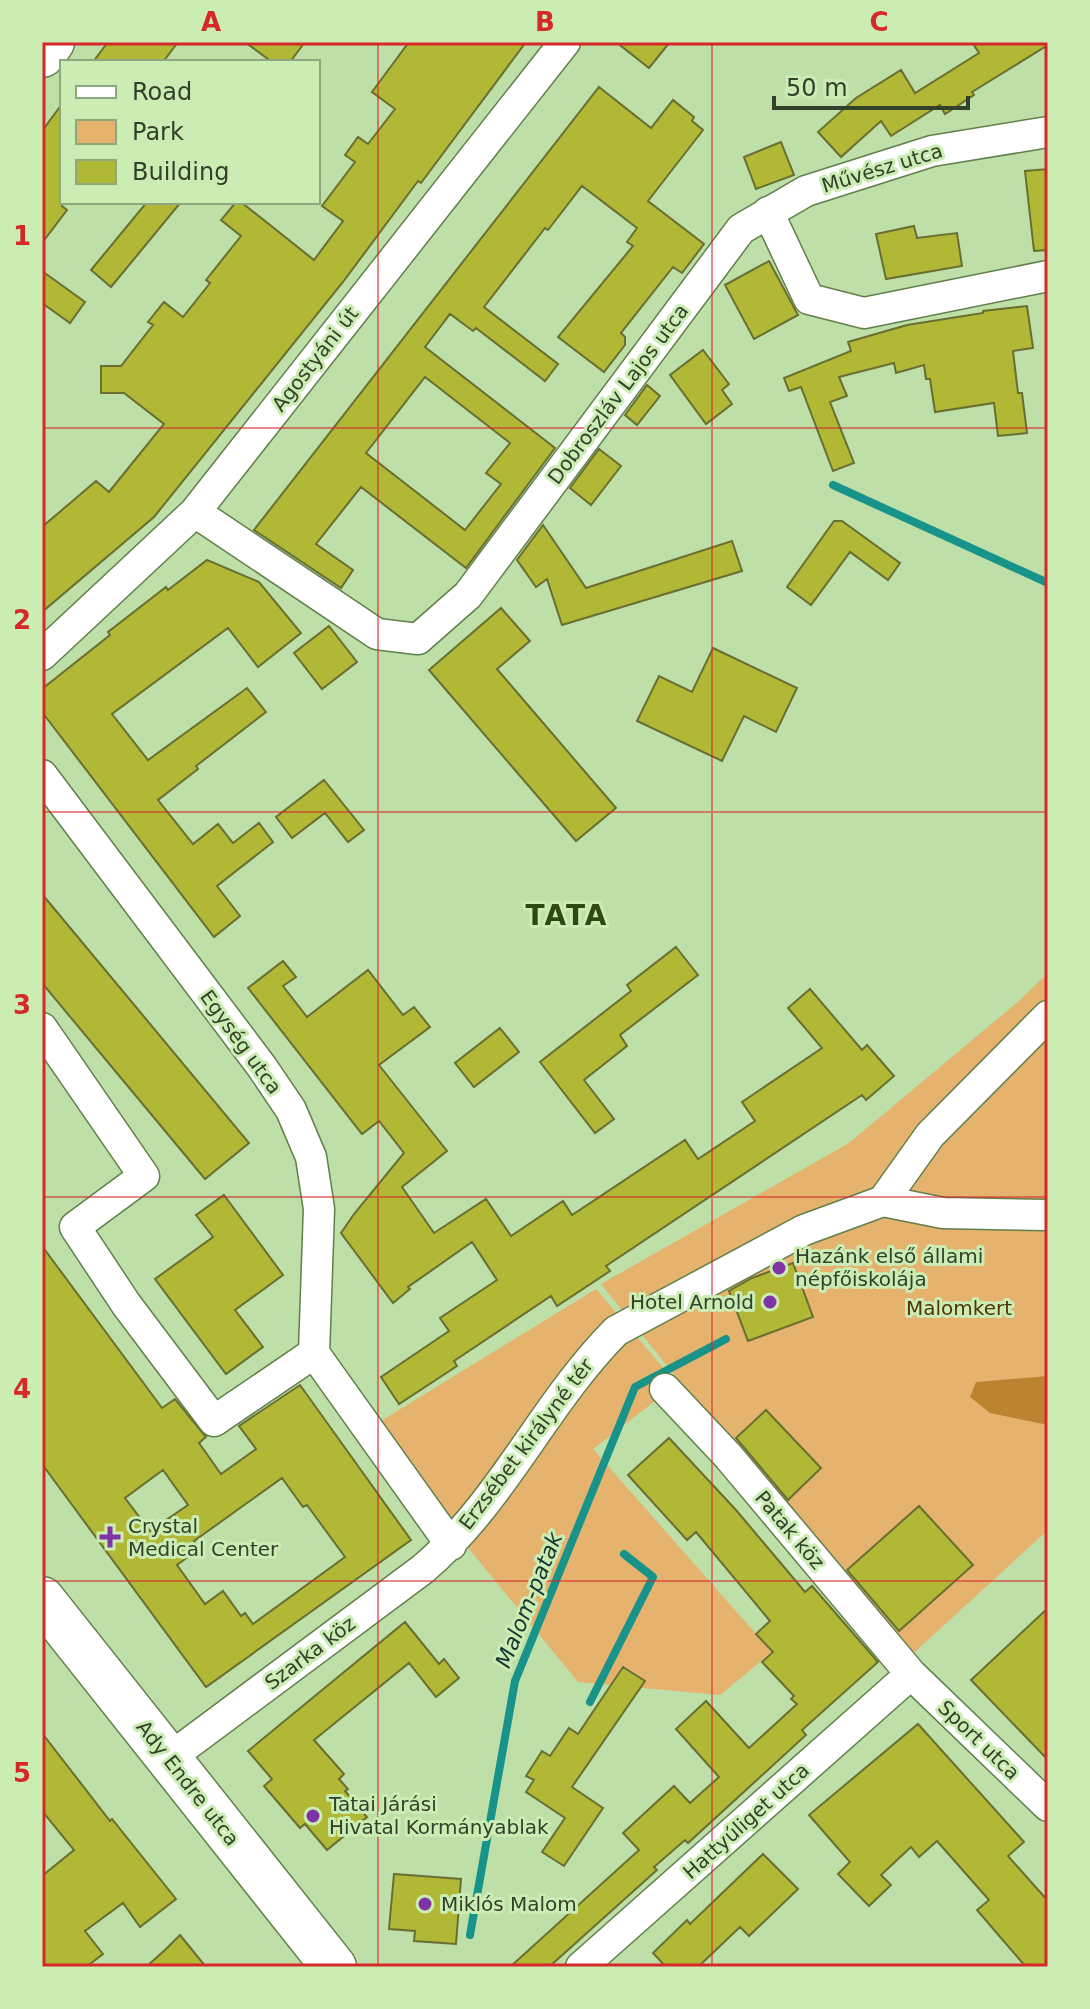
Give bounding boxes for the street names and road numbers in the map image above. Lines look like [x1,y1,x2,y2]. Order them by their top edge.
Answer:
street label: Művész utca [819,138,945,198]
street label: Dobroszláv Lajos utca [543,299,693,489]
street label: Agostyáni út [267,302,363,416]
street label: Egység utca [195,985,287,1099]
street label: Erzsébet királyné tér [454,1353,599,1534]
street label: Patak köz [750,1486,830,1574]
street label: Szarka köz [260,1611,360,1695]
street label: Sport utca [933,1695,1025,1785]
street label: Ady Endre utca [132,1716,244,1850]
street label: Hattyúliget utca [678,1758,814,1884]

